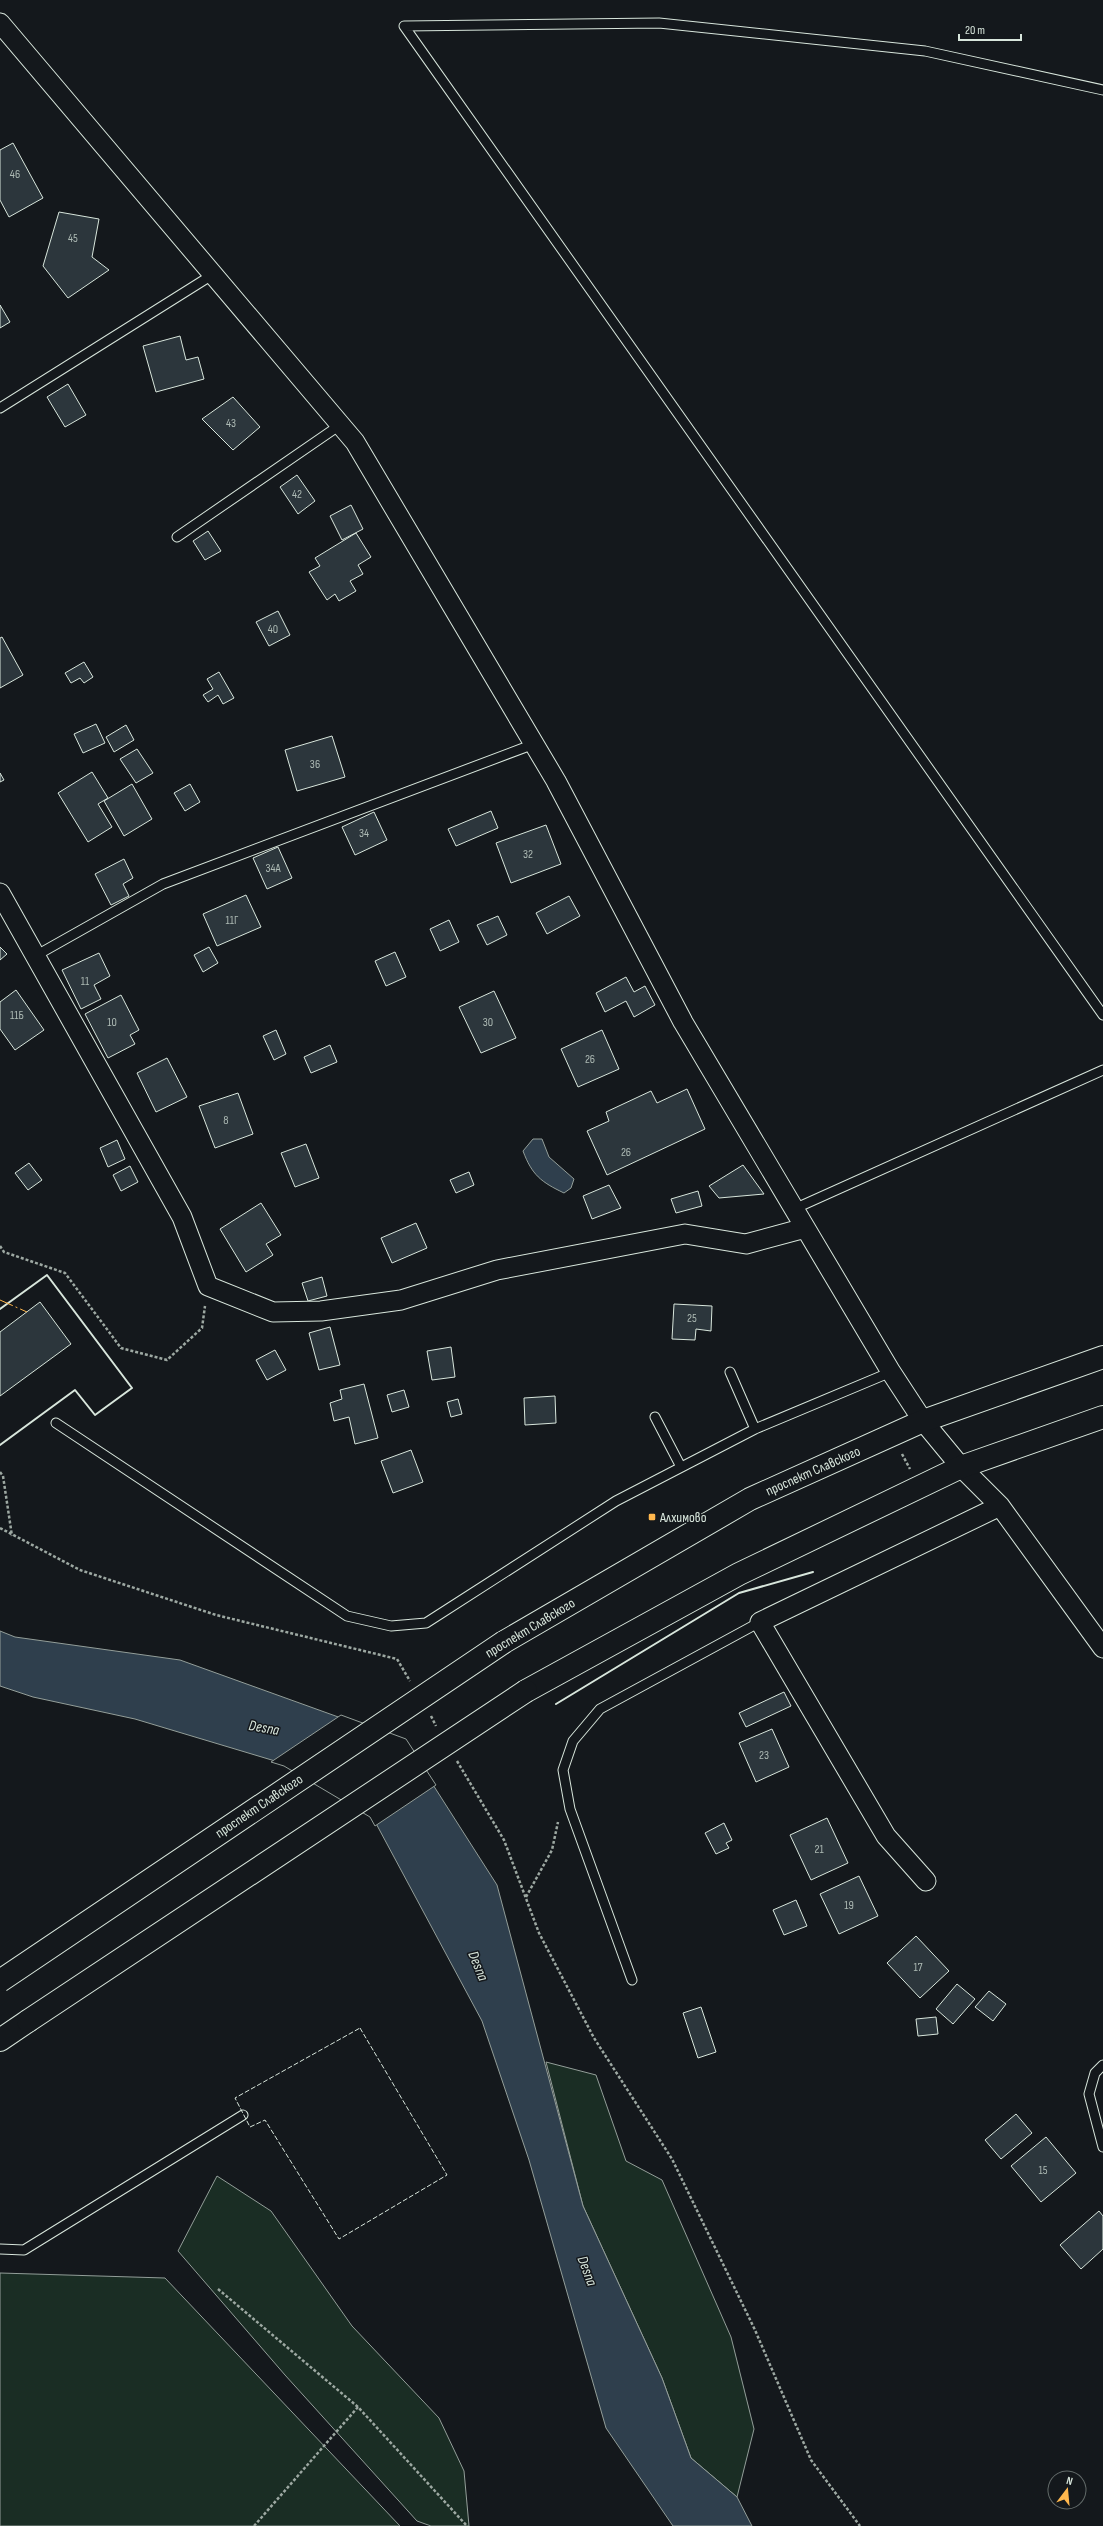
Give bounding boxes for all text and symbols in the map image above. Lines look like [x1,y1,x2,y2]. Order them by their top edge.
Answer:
scale bar [959,16,1021,42]
text: 20 m [965,23,985,38]
house number: 46 [10,167,20,182]
house number: 45 [68,231,78,246]
house number: 43 [226,416,236,431]
house number: 42 [292,487,302,502]
house number: 40 [268,622,278,637]
house number: 36 [310,757,320,772]
house number: 34 [359,826,369,841]
house number: 32 [523,847,533,862]
house number: 34А [265,861,281,876]
house number: 11Г [226,913,239,928]
house number: 11 [81,974,90,989]
house number: 11Б [10,1008,24,1023]
house number: 10 [107,1015,117,1030]
house number: 30 [483,1015,493,1030]
house number: 26 [585,1052,595,1067]
house number: 8 [223,1113,229,1128]
house number: 26 [621,1145,631,1160]
house number: 25 [687,1311,697,1326]
street label: проспект Славского [763,1442,863,1499]
place label: Алхимово [659,1509,707,1526]
marker: Алхимово [647,1512,657,1522]
street label: проспект Славского [482,1594,578,1662]
water label: Desna [247,1716,281,1740]
house number: 23 [759,1748,769,1763]
street label: проспект Славского [212,1770,306,1842]
house number: 21 [814,1842,824,1857]
house number: 19 [844,1898,854,1913]
water label: Desna [463,1948,493,1984]
house number: 17 [914,1960,923,1975]
house number: 15 [1038,2163,1048,2178]
water label: Desna [573,2253,601,2289]
north arrow [1047,2470,1087,2510]
text: N [1065,2474,1074,2488]

